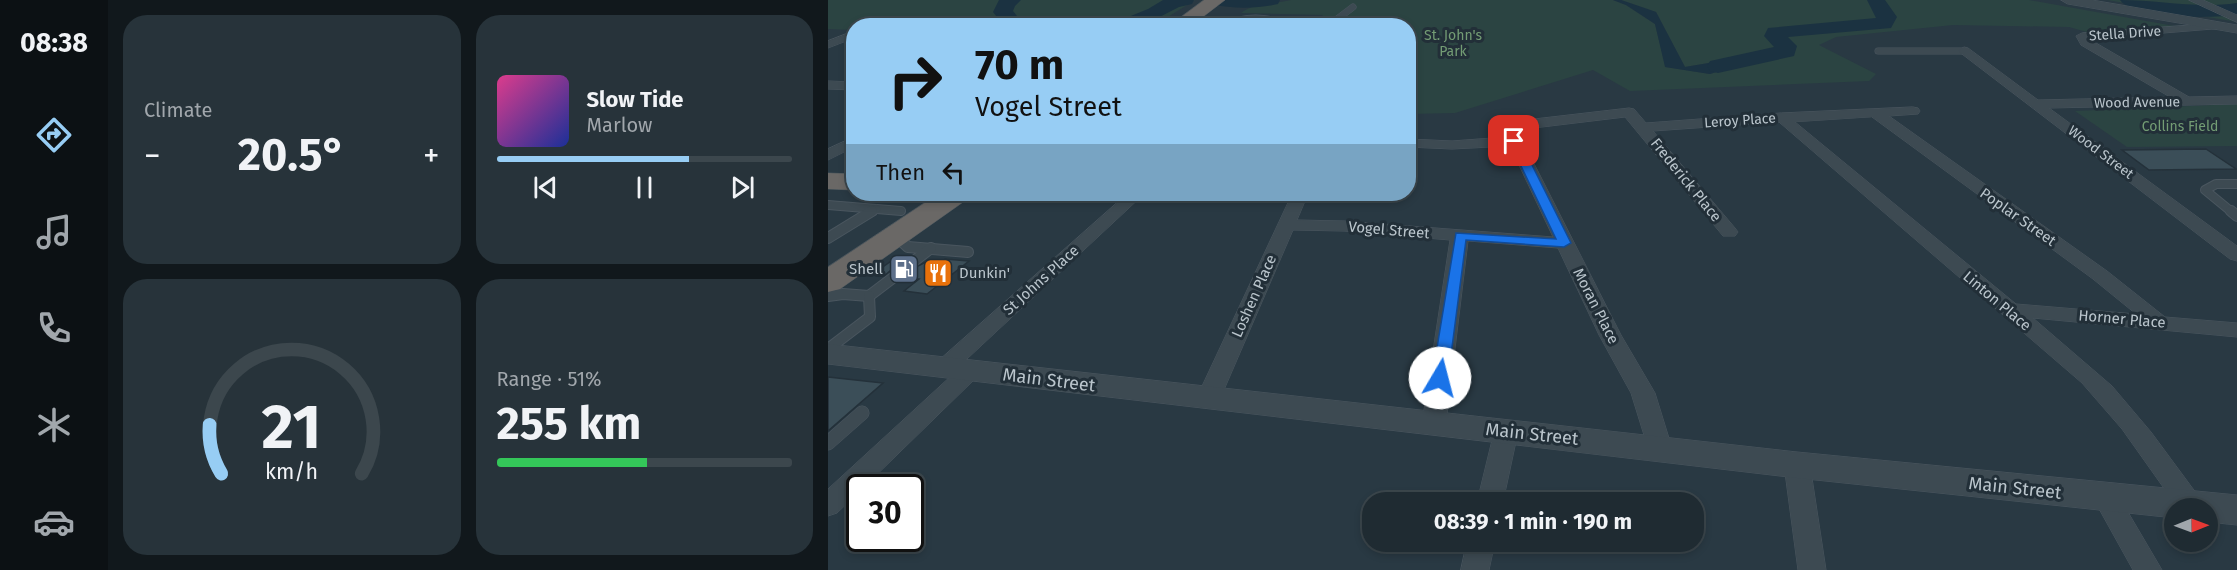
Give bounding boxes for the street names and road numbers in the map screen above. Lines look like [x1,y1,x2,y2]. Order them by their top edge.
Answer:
street label: Stella Drive [2088,22,2162,45]
street label: Wood Avenue [2094,93,2180,112]
street label: Leroy Place [1704,110,1776,131]
street label: Wood Street [2064,122,2138,183]
street label: Frederick Place [1647,135,1725,225]
street label: Poplar Street [1976,184,2060,250]
street label: Vogel Street [1348,217,1431,243]
street label: St Johns Place [999,241,1083,319]
street label: Loshen Place [1228,252,1280,340]
street label: Moran Place [1569,265,1623,347]
street label: Linton Place [1959,267,2035,335]
street label: Horner Place [2078,306,2166,332]
street label: Main Street [1001,363,1097,397]
street label: Main Street [1485,418,1580,450]
street label: Main Street [1968,472,2063,504]

